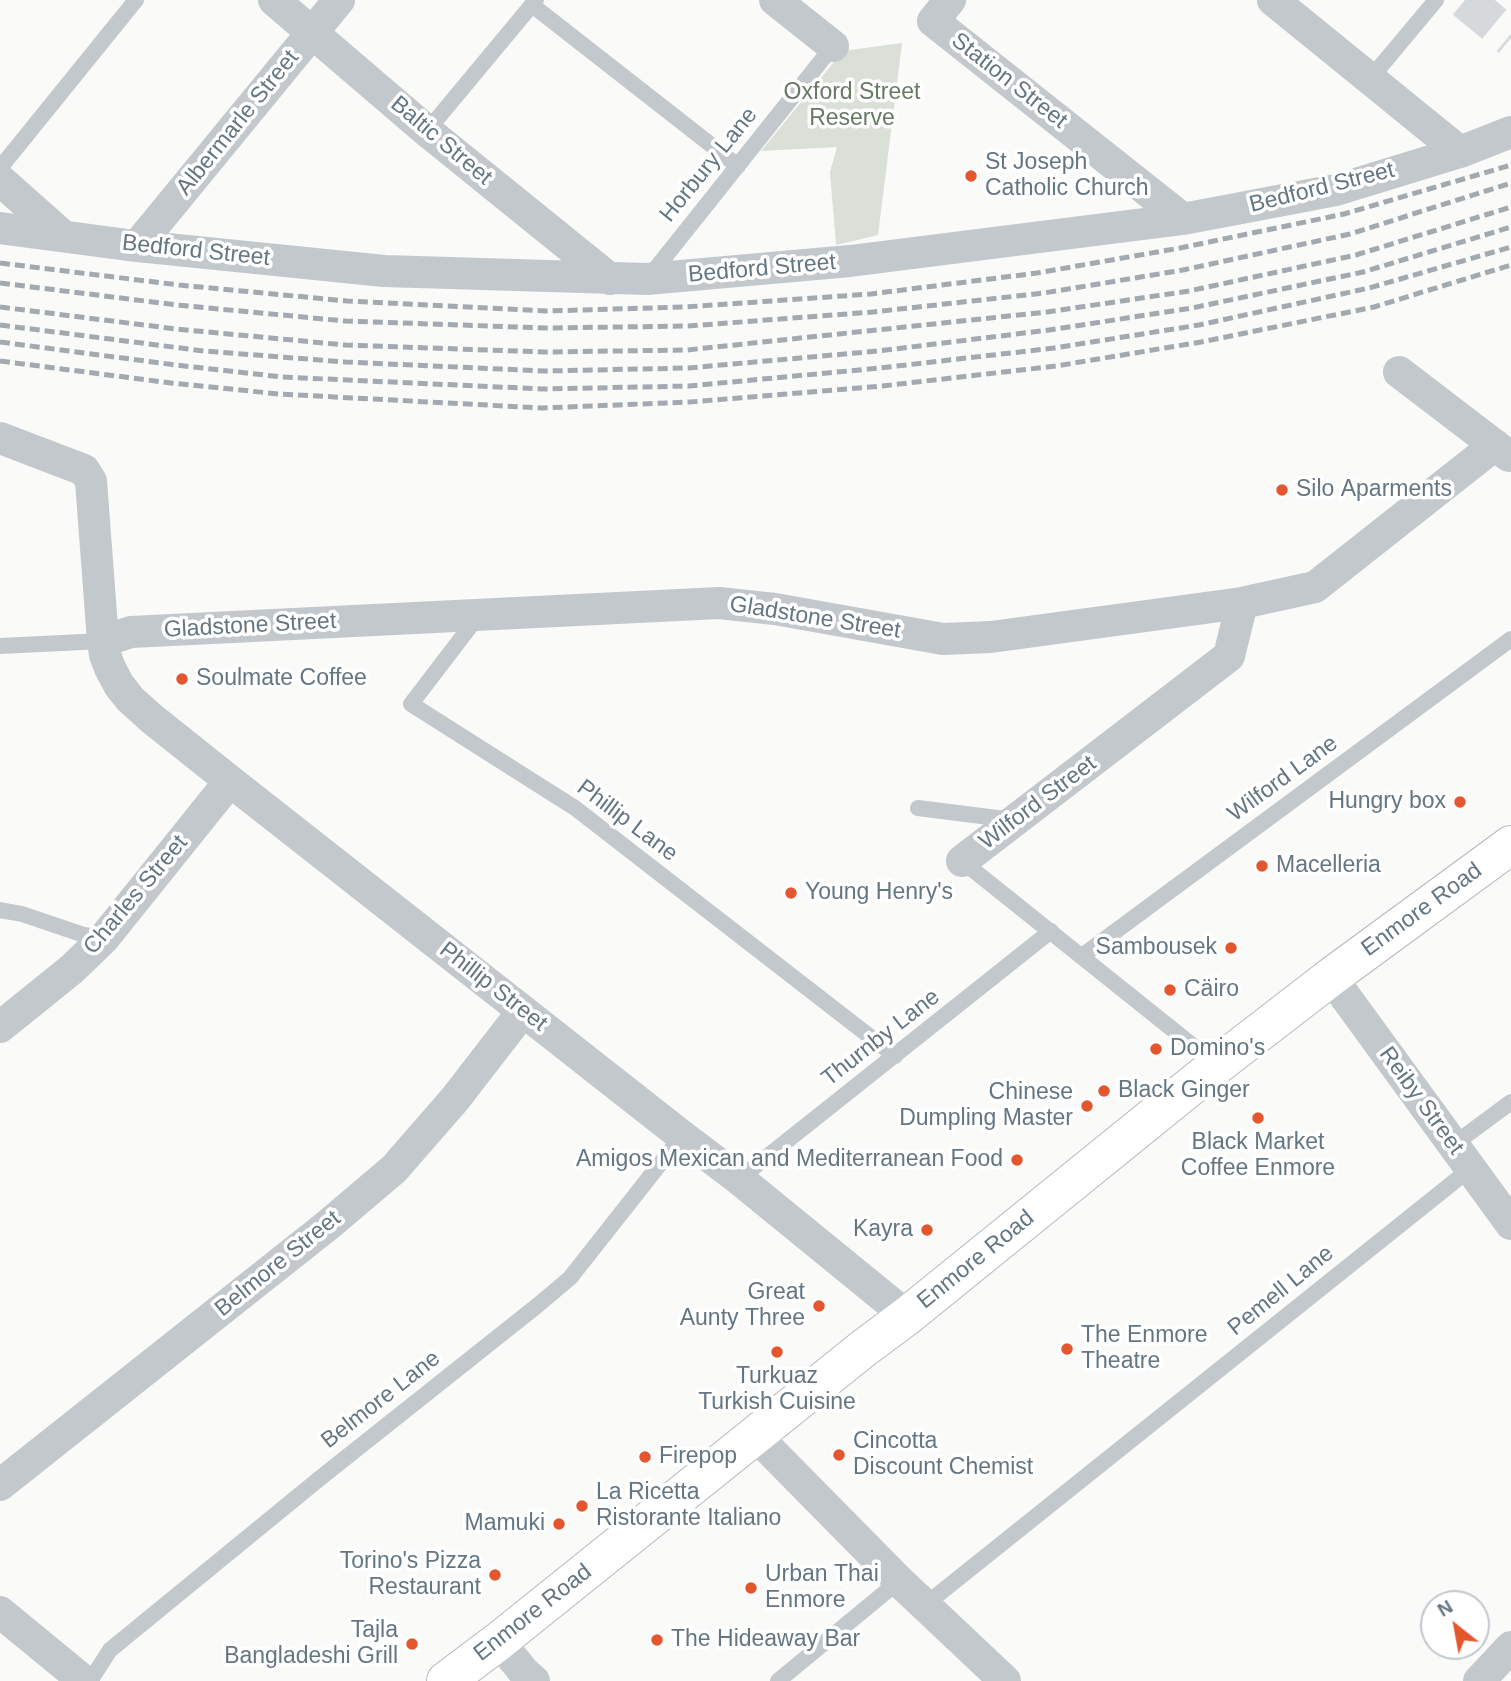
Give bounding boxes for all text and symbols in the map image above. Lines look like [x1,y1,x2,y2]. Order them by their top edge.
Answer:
street label: Station Street [946,27,1072,135]
street label: Albermarle Street [171,45,305,201]
park label: Oxford Street Reserve [784,79,920,133]
street label: Baltic Street [385,91,497,191]
street label: Horbury Lane [654,102,764,228]
place label: St Joseph Catholic Church [985,149,1149,203]
street label: Bedford Street [1247,157,1397,219]
marker: St Joseph Catholic Church [963,168,979,184]
street label: Bedford Street [121,230,271,272]
street label: Bedford Street [687,249,837,289]
place label: Silo Aparments [1296,476,1452,504]
marker: Silo Aparments [1274,482,1290,498]
street label: Gladstone Street [728,591,902,645]
street label: Gladstone Street [163,608,337,644]
place label: Soulmate Coffee [196,665,367,693]
marker: Soulmate Coffee [174,671,190,687]
street label: Wilford Lane [1223,730,1343,828]
street label: Wilford Street [974,750,1102,856]
street label: Phillip Lane [571,774,683,868]
place label: Hungry box [1328,788,1446,816]
marker: Hungry box [1452,794,1468,810]
street label: Charles Street [78,830,194,960]
place label: Macelleria [1276,852,1381,880]
street label: Enmore Road [1356,857,1488,963]
marker: Macelleria [1254,858,1270,874]
place label: Young Henry's [805,879,953,907]
marker: Young Henry's [783,885,799,901]
place label: Sambousek [1096,934,1217,962]
street label: Phillip Street [434,936,552,1038]
marker: Sambousek [1223,940,1239,956]
place label: Cäiro [1184,976,1239,1004]
marker: Cäiro [1162,982,1178,998]
street label: Thurnby Lane [817,983,945,1093]
place label: Domino's [1170,1035,1265,1063]
marker: Domino's [1148,1041,1164,1057]
street label: Reiby Street [1373,1042,1469,1160]
place label: Black Ginger [1118,1077,1250,1105]
place label: Chinese Dumpling Master [899,1079,1073,1133]
marker: Black Ginger [1096,1083,1112,1099]
marker: Chinese Dumpling Master [1079,1098,1095,1114]
marker: Black Market Coffee Enmore [1250,1110,1266,1126]
place label: Black Market Coffee Enmore [1181,1129,1335,1183]
place label: Amigos Mexican and Mediterranean Food [576,1146,1003,1174]
marker: Amigos Mexican and Mediterranean Food [1009,1152,1025,1168]
street label: Belmore Street [210,1205,346,1323]
street label: Enmore Road [912,1205,1040,1315]
place label: Kayra [853,1216,913,1244]
marker: Kayra [919,1222,935,1238]
street label: Pemell Lane [1223,1240,1339,1342]
place label: Great Aunty Three [680,1279,805,1333]
marker: Great Aunty Three [811,1298,827,1314]
place label: The Enmore Theatre [1081,1322,1208,1376]
marker: The Enmore Theatre [1059,1341,1075,1357]
marker: Turkuaz Turkish Cuisine [769,1344,785,1360]
street label: Belmore Lane [316,1345,446,1455]
place label: Turkuaz Turkish Cuisine [698,1363,856,1417]
place label: Cincotta Discount Chemist [853,1428,1033,1482]
place label: Firepop [659,1443,737,1471]
marker: Cincotta Discount Chemist [831,1447,847,1463]
marker: Firepop [637,1449,653,1465]
place label: La Ricetta Ristorante Italiano [596,1479,781,1533]
marker: La Ricetta Ristorante Italiano [574,1498,590,1514]
place label: Mamuki [464,1510,545,1538]
marker: Mamuki [551,1516,567,1532]
place label: Torino's Pizza Restaurant [340,1548,481,1602]
street label: Enmore Road [469,1558,597,1668]
place label: Urban Thai Enmore [765,1561,879,1615]
marker: Torino's Pizza Restaurant [487,1567,503,1583]
marker: Urban Thai Enmore [743,1580,759,1596]
north arrow [1420,1590,1490,1660]
text: N [1434,1596,1456,1621]
place label: Tajla Bangladeshi Grill [224,1617,398,1671]
place label: The Hideaway Bar [671,1626,860,1654]
marker: The Hideaway Bar [649,1632,665,1648]
marker: Tajla Bangladeshi Grill [404,1636,420,1652]

